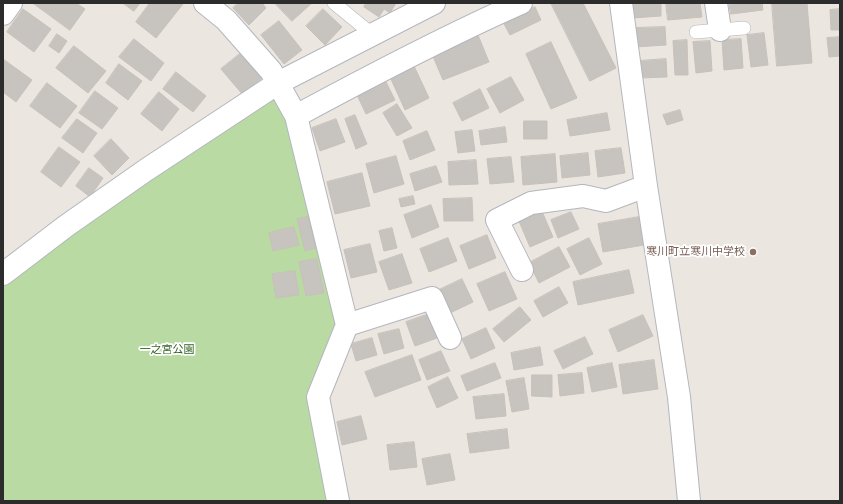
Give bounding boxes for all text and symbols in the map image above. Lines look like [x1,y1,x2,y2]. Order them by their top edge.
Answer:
place label: 寒川町立寒川中学校 [646,245,745,259]
marker: 寒川町立寒川中学校 [748,247,758,257]
park label: 一之宮公園 [140,343,194,357]

